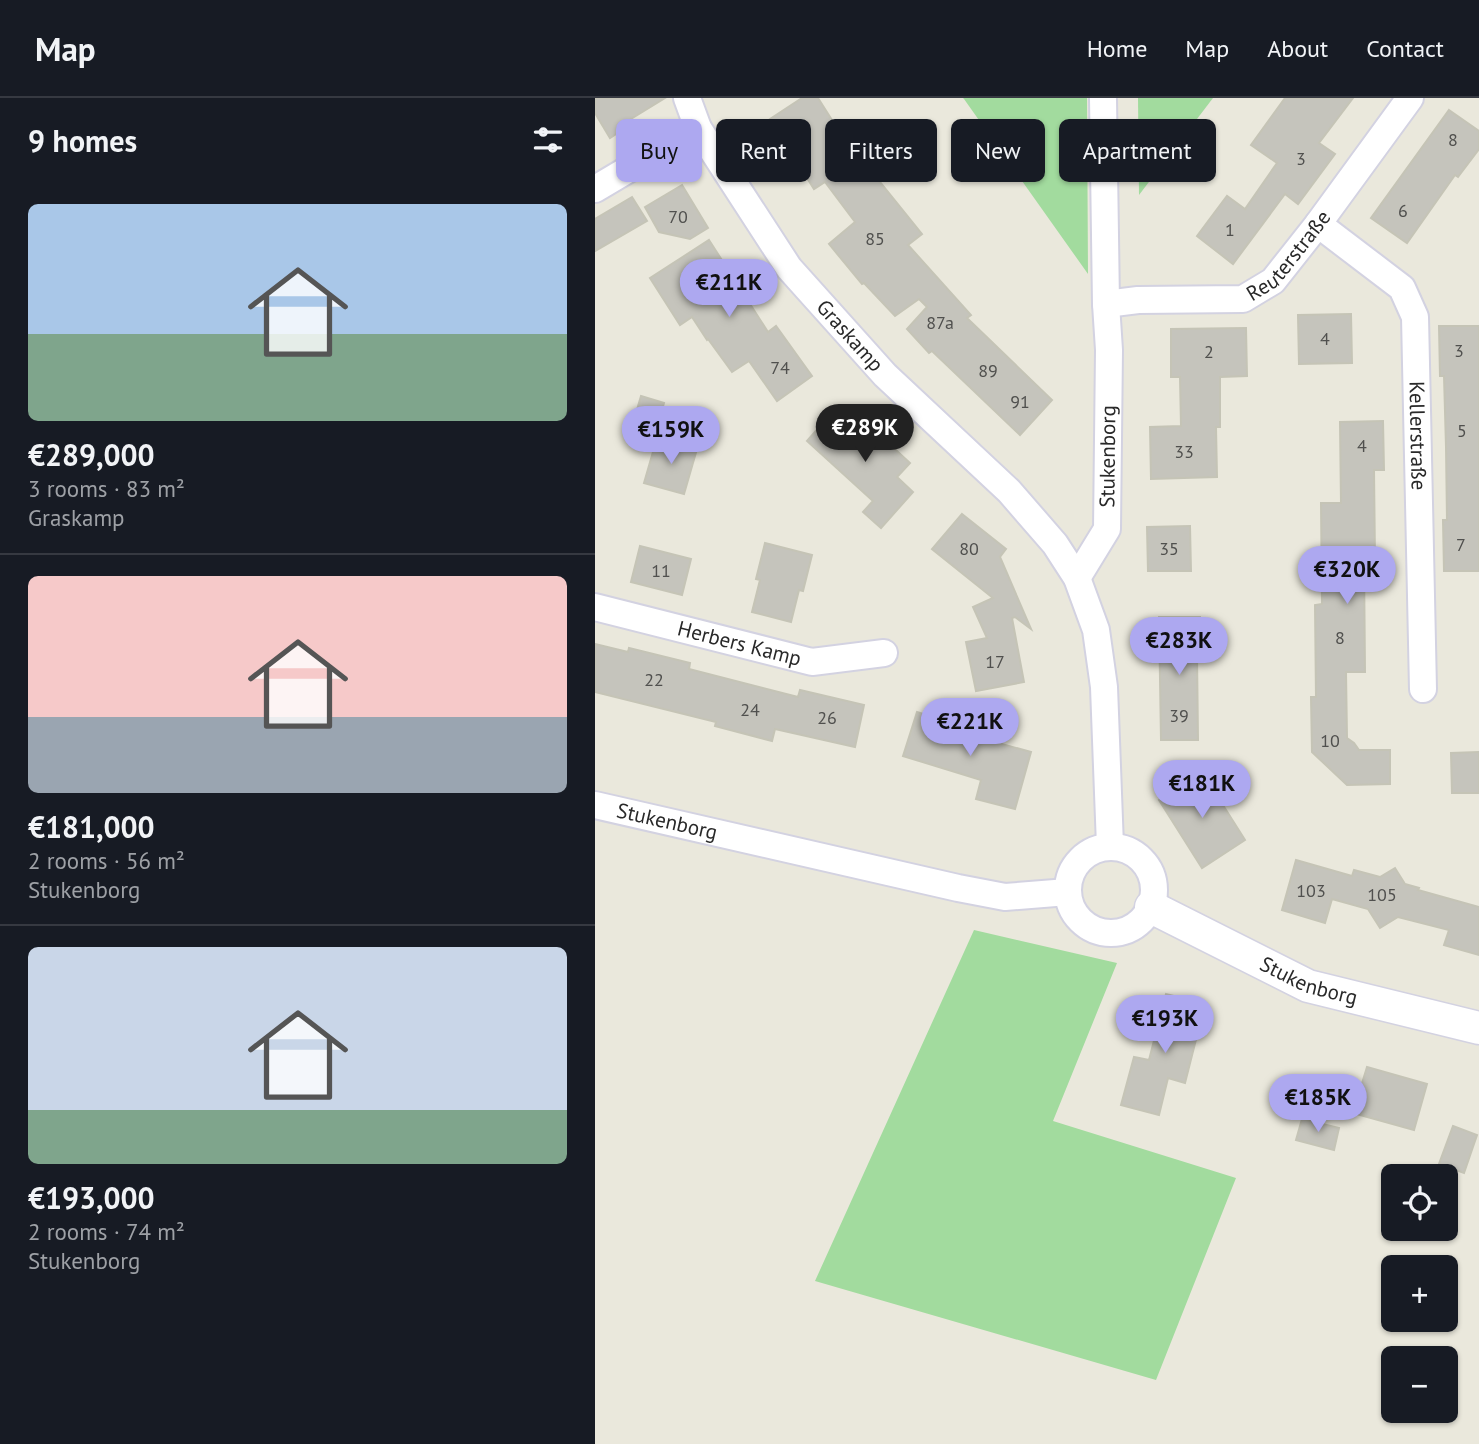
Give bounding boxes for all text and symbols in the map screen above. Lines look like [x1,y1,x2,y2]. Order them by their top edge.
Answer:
text: Map [35,27,96,70]
text: Home [1087,33,1147,64]
text: Map [1185,33,1229,64]
text: About [1267,33,1328,64]
text: Contact [1366,33,1444,64]
chip: Buy [616,119,702,182]
chip: Rent [716,119,811,182]
chip: Filters [825,119,937,182]
chip: New [951,119,1045,182]
chip: Apartment [1059,119,1216,182]
text: 9 homes [28,121,137,160]
icon: filters [529,121,567,159]
house number: 8 [1448,128,1458,151]
house number: 3 [1296,147,1306,170]
house number: 6 [1398,199,1408,222]
house number: 70 [668,205,688,228]
street label: Reuterstraße [1241,205,1336,307]
house number: 1 [1225,218,1235,241]
house number: 85 [865,227,885,250]
icon: home [235,249,361,375]
pin: €211K [680,260,778,319]
text: €211K [696,267,762,296]
street label: Graskamp [811,294,890,377]
house number: 87a [926,311,954,334]
house number: 4 [1320,327,1330,350]
house number: 3 [1454,339,1464,362]
house number: 2 [1204,340,1214,363]
house number: 74 [770,356,790,379]
house number: 89 [978,359,998,382]
street label: Kellerstraße [1403,381,1433,490]
house number: 91 [1010,390,1030,413]
pin: €289K [816,404,914,464]
street label: Stukenborg [1093,405,1121,508]
pin: €159K [622,406,720,466]
text: €289K [832,412,898,441]
text: €159K [638,414,704,443]
house number: 5 [1457,419,1467,442]
house number: 4 [1357,434,1367,457]
text: €289,000 [28,435,155,474]
house number: 33 [1174,440,1194,463]
text: 3 rooms · 83 m² [28,474,185,503]
text: Graskamp [28,503,125,532]
house number: 7 [1456,533,1466,556]
house number: 80 [959,537,979,560]
house number: 35 [1159,537,1179,560]
pin: €320K [1298,546,1396,606]
text: €320K [1314,554,1380,583]
house number: 11 [651,559,671,582]
street label: Herbers Kamp [675,614,804,672]
pin: €283K [1130,618,1228,677]
icon: home [235,621,361,747]
text: €283K [1146,625,1212,654]
house number: 8 [1335,626,1345,649]
house number: 17 [985,650,1005,673]
house number: 22 [644,668,664,691]
house number: 24 [740,698,760,721]
pin: €221K [921,698,1019,758]
house number: 39 [1169,704,1189,727]
house number: 26 [817,706,837,729]
text: €221K [937,706,1003,735]
house number: 10 [1320,729,1340,752]
pin: €181K [1153,760,1251,820]
text: €181K [1169,768,1235,797]
street label: Stukenborg [614,796,720,846]
text: €181,000 [28,807,155,846]
text: 2 rooms · 56 m² [28,846,185,875]
text: Stukenborg [28,875,140,904]
house number: 103 [1296,879,1326,902]
house number: 105 [1367,883,1397,906]
street label: Stukenborg [1256,950,1360,1011]
icon: home [235,992,361,1118]
pin: €193K [1116,996,1214,1055]
text: €193K [1132,1003,1198,1032]
pin: €185K [1269,1074,1367,1134]
text: €185K [1285,1082,1351,1111]
map controls [1381,1164,1458,1423]
button: locate [1381,1164,1458,1241]
text: €193,000 [28,1178,155,1217]
text: 2 rooms · 74 m² [28,1217,185,1246]
text: Stukenborg [28,1246,140,1275]
button: + [1381,1255,1458,1332]
button: − [1381,1346,1458,1423]

